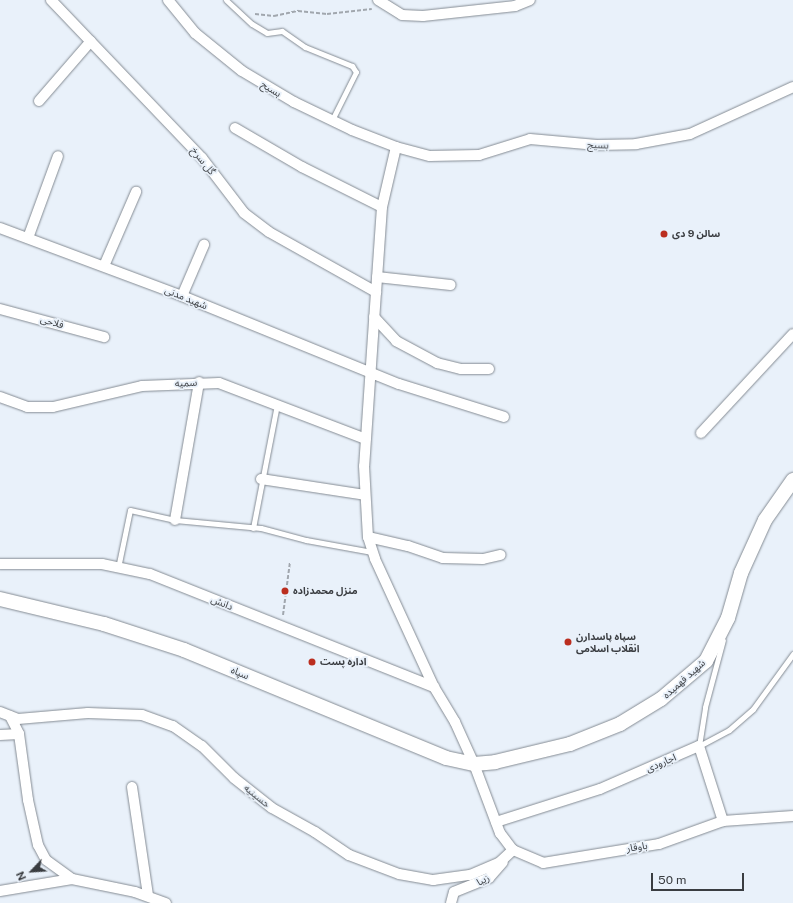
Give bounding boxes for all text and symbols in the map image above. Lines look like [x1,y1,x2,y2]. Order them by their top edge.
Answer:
street label: بسیح [259,78,283,100]
street label: بسیج [587,139,609,151]
street label: گل سرخ [188,145,218,177]
place label: سالن 9 دی [672,228,720,240]
marker: سالن 9 دی [659,229,669,239]
street label: شهید مدنی [163,284,209,312]
street label: فلاحی [39,313,65,331]
street label: سمیه [175,376,197,390]
place label: منزل محمدزاده [293,585,358,597]
marker: منزل محمدزاده [280,586,290,596]
street label: دانش [209,593,235,613]
place label: سپاه پاسدارن انقلاب اسلامی [576,630,639,654]
marker: سپاه پاسدارن انقلاب اسلامی [563,637,573,647]
place label: اداره پست [320,656,366,668]
marker: اداره پست [307,657,317,667]
street label: شهید فهمیده [660,657,708,701]
street label: سپاه [229,664,251,682]
street label: اجارودی [644,751,678,775]
street label: حسینیه [242,782,272,810]
street label: باوقار [626,839,648,855]
north arrow [12,851,52,891]
scale bar [653,865,746,891]
text: N [14,870,28,883]
street label: زیبا [475,872,491,888]
text: 50 m [658,873,686,887]

